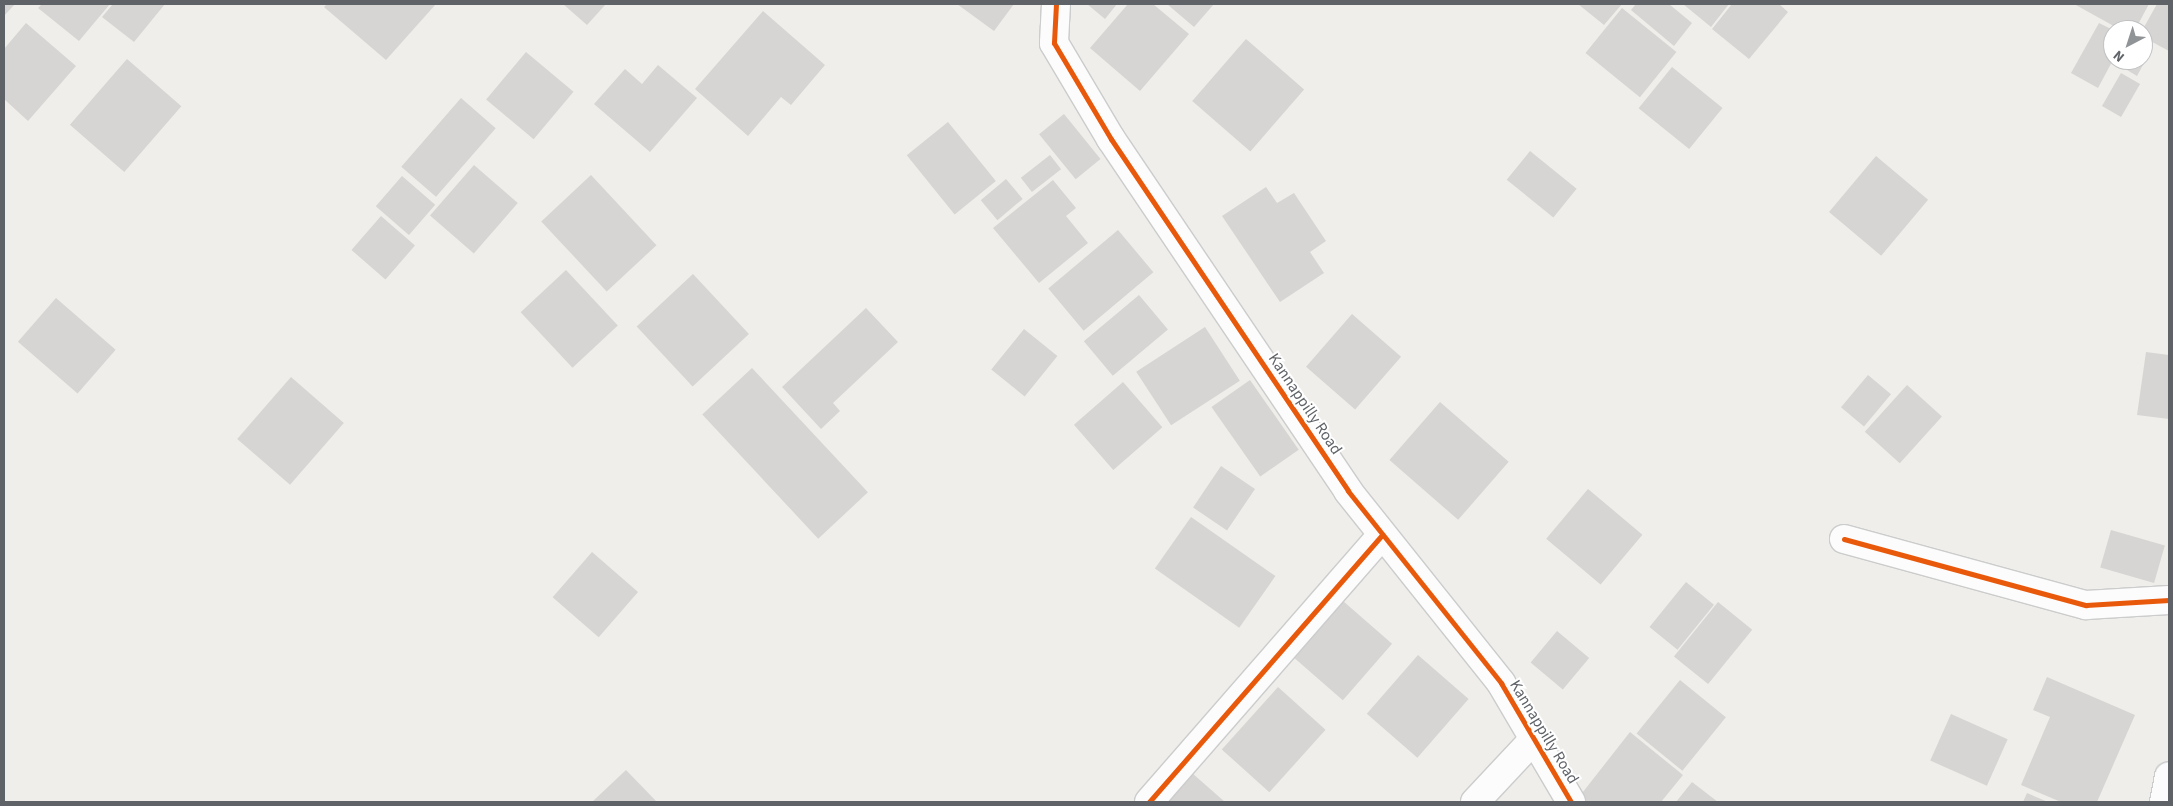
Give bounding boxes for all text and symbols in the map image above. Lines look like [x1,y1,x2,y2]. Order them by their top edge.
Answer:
north arrow [2103,20,2153,70]
text: N [2109,45,2129,66]
street label: Kannappilly Road [1264,350,1346,458]
street label: Kannappilly Road [1505,677,1583,787]

